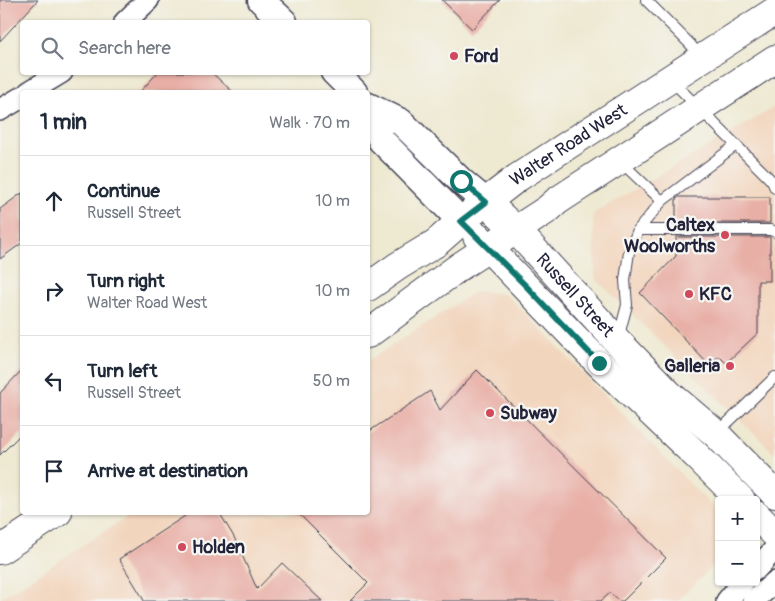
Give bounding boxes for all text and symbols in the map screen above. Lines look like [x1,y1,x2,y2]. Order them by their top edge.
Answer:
search box [20,20,370,75]
icon: search [38,34,66,62]
text: Search here [78,36,171,60]
place label: Ford [464,45,499,68]
marker: Ford [448,50,460,62]
street label: Walter Road West [505,98,632,192]
text: 1 min [40,109,87,136]
text: Walk · 70 m [269,113,350,133]
route start [450,170,473,193]
text: Continue [87,179,160,203]
icon: ahead [40,187,68,215]
text: 10 m [315,191,350,211]
text: Russell Street [87,203,181,223]
place label: Caltex Woolworths [624,214,716,258]
marker: Caltex Woolworths [719,229,731,241]
street label: Russell Street [531,249,619,343]
text: Turn right [87,269,165,293]
icon: right [40,277,68,305]
text: 10 m [315,281,350,301]
place label: KFC [699,283,732,306]
marker: KFC [683,288,695,300]
text: Walter Road West [87,293,207,313]
route end [588,352,611,375]
place label: Galleria [664,355,721,378]
text: Turn left [87,359,157,383]
marker: Galleria [724,360,736,372]
icon: left [40,367,68,395]
text: 50 m [313,371,350,391]
text: Russell Street [87,383,181,403]
place label: Subway [500,402,557,425]
marker: Subway [484,407,496,419]
icon: arrive [40,457,68,485]
text: Arrive at destination [87,459,248,483]
map controls [715,496,760,586]
button: + [715,496,760,541]
place label: Holden [192,536,245,559]
marker: Holden [176,541,188,553]
button: − [715,541,760,586]

